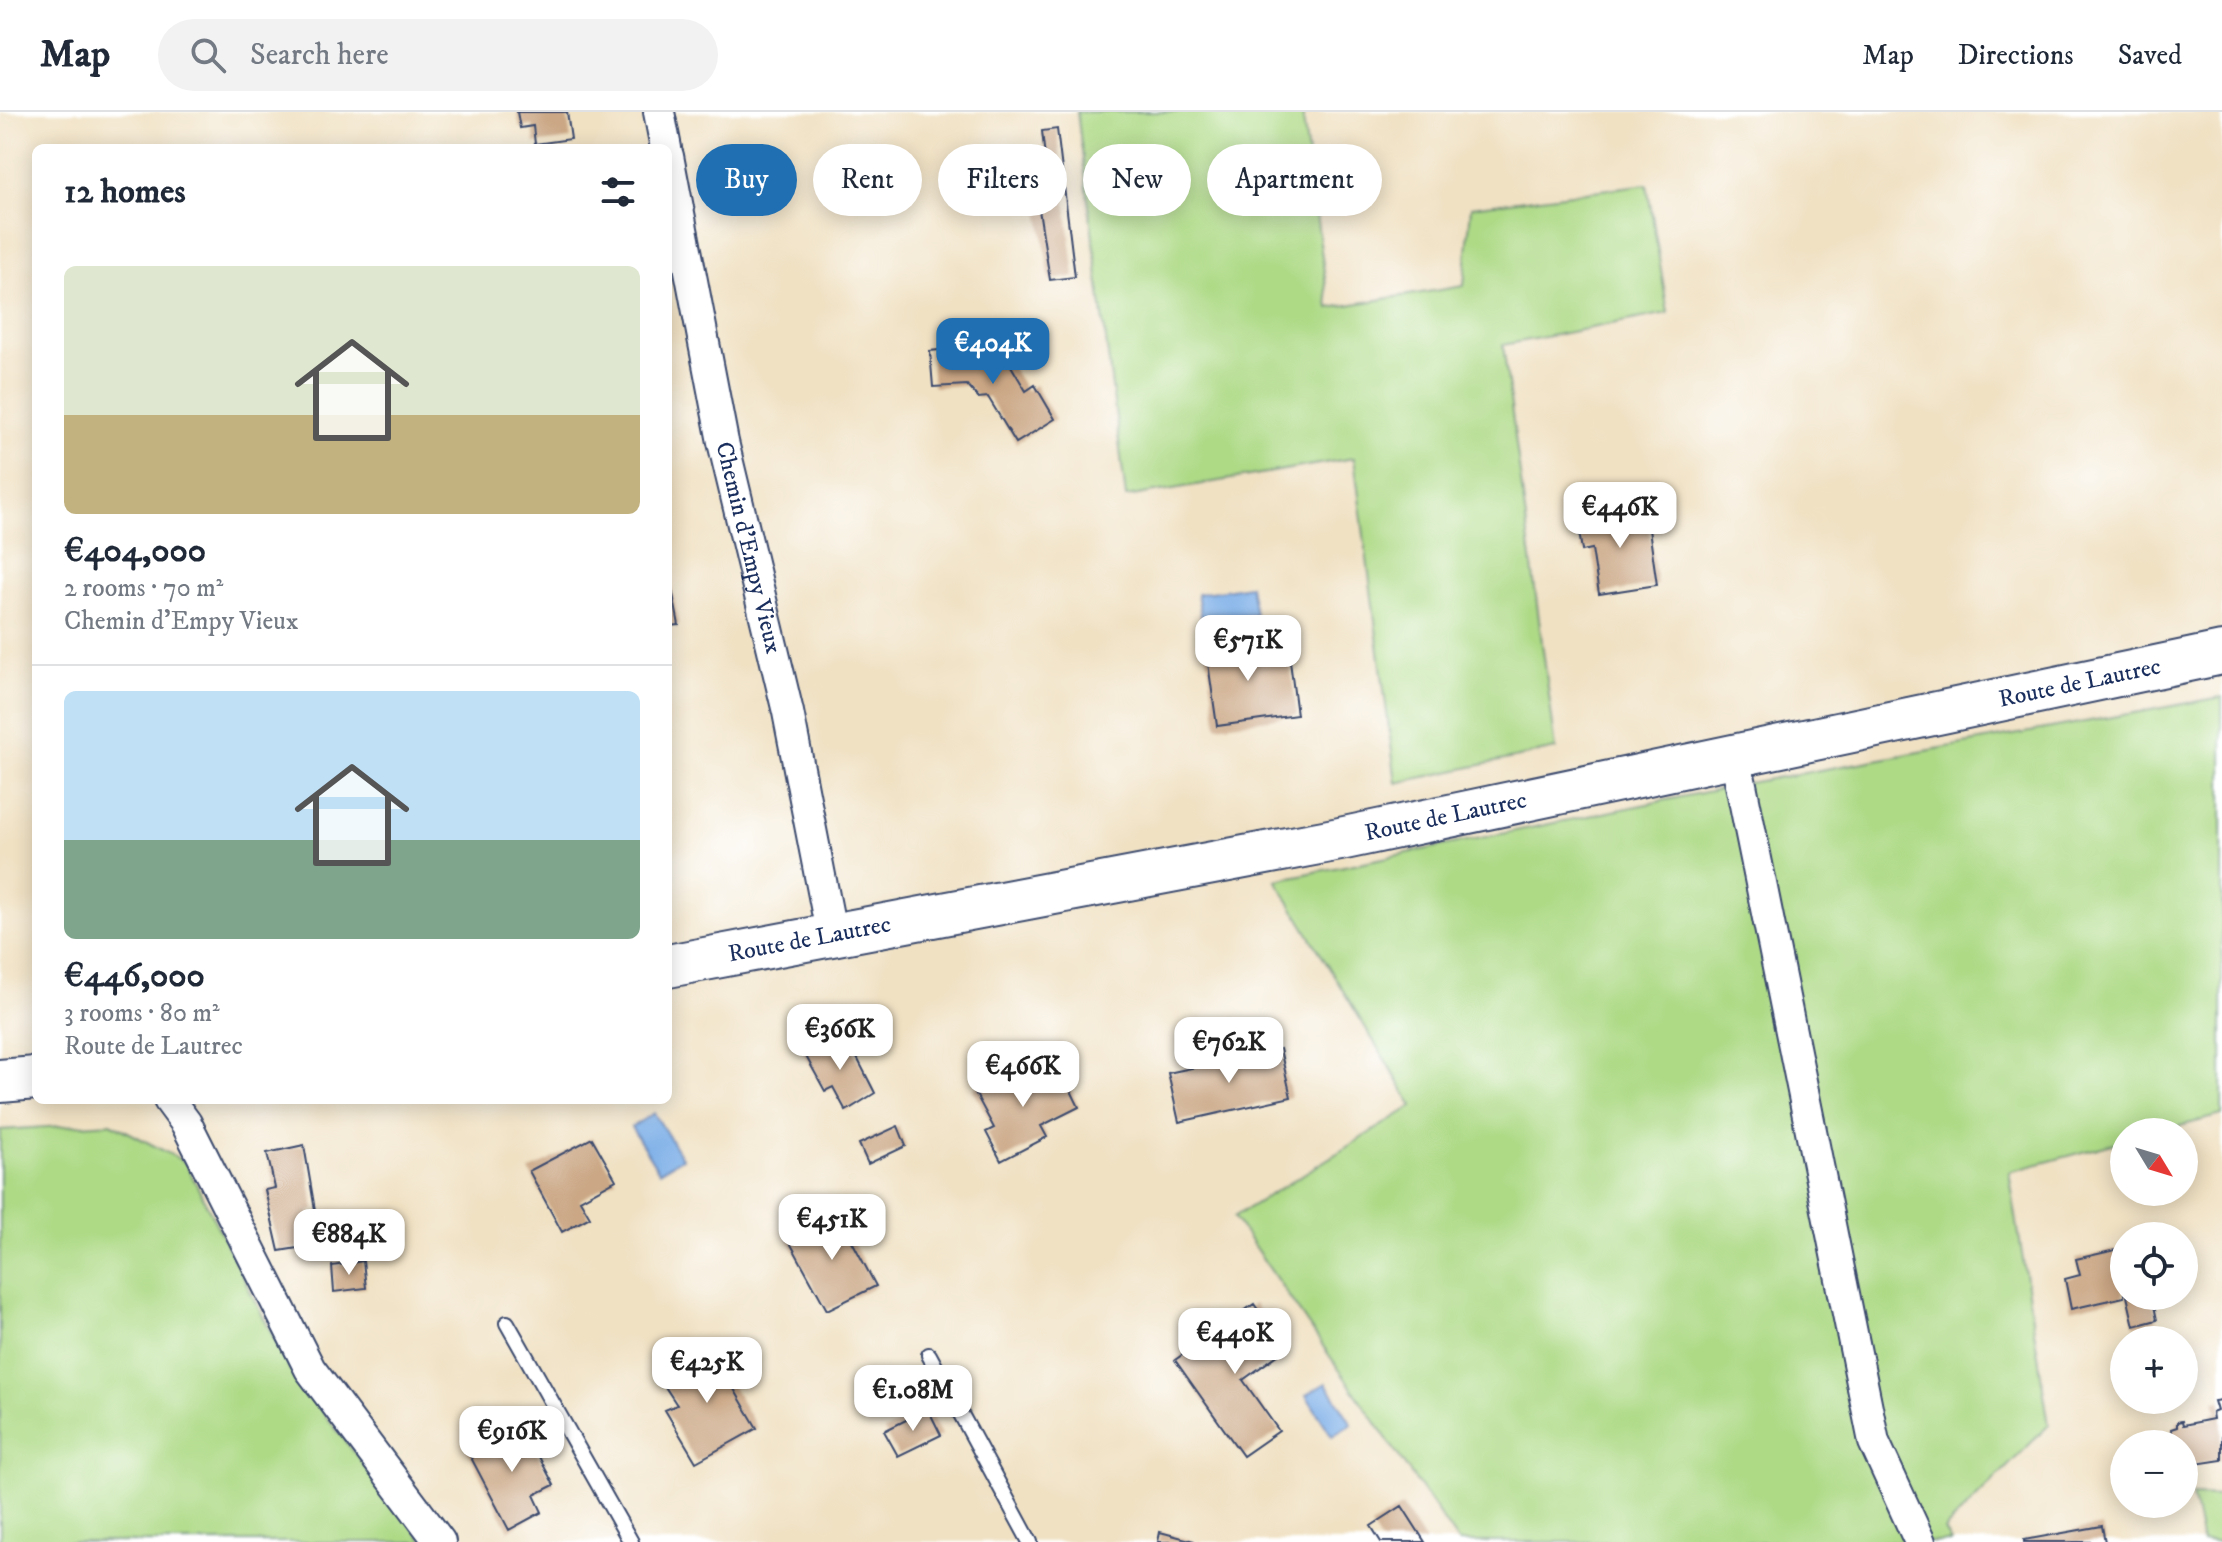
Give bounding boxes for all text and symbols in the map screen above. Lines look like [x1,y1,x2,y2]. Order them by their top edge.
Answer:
search box [158,19,718,91]
text: Map [40,31,110,79]
icon: search [186,33,230,77]
text: Search here [250,37,389,74]
text: Map [1862,38,1914,73]
text: Directions [1958,38,2074,73]
text: Saved [2118,38,2182,73]
chip: Buy [696,144,797,216]
chip: Rent [813,144,922,216]
chip: Filters [938,144,1067,216]
chip: New [1083,144,1191,216]
chip: Apartment [1207,144,1382,216]
icon: filters [596,170,640,214]
text: 12 homes [64,171,186,213]
icon: home [280,318,424,462]
pin: €404K [937,318,1049,386]
text: €404K [954,327,1032,360]
street label: Chemin d'Empy Vieux [709,439,788,657]
pin: €446K [1564,482,1676,550]
text: €446K [1582,491,1658,524]
text: €404,000 [64,530,206,572]
text: 2 rooms · 70 m² [64,572,223,605]
text: Chemin d'Empy Vieux [64,605,299,638]
pin: €571K [1192,615,1304,683]
text: €571K [1213,624,1283,657]
street label: Route de Lautrec [1996,651,2164,715]
icon: home [280,743,424,887]
street label: Route de Lautrec [1362,785,1530,848]
street label: Route de Lautrec [726,909,893,969]
text: €446,000 [64,955,205,997]
text: 3 rooms · 80 m² [64,997,220,1030]
pin: €366K [784,1004,896,1072]
text: €366K [805,1013,875,1046]
pin: €762K [1173,1017,1285,1085]
text: €762K [1192,1026,1266,1059]
text: Route de Lautrec [64,1030,243,1063]
pin: €466K [967,1041,1079,1109]
text: €466K [985,1050,1061,1083]
north arrow [2110,1118,2198,1206]
map controls [2110,1118,2198,1518]
pin: €451K [776,1194,888,1262]
text: €451K [797,1203,867,1236]
pin: €884K [293,1209,405,1277]
text: €884K [312,1218,386,1251]
button: locate [2110,1222,2198,1310]
pin: €440K [1179,1308,1291,1376]
text: €440K [1196,1317,1274,1350]
button: + [2110,1326,2198,1414]
pin: €425K [651,1337,763,1405]
text: €425K [670,1346,744,1379]
pin: €1.08M [848,1365,978,1433]
text: €1.08M [872,1374,954,1407]
pin: €916K [456,1406,568,1474]
text: €916K [477,1415,547,1448]
button: − [2110,1430,2198,1518]

